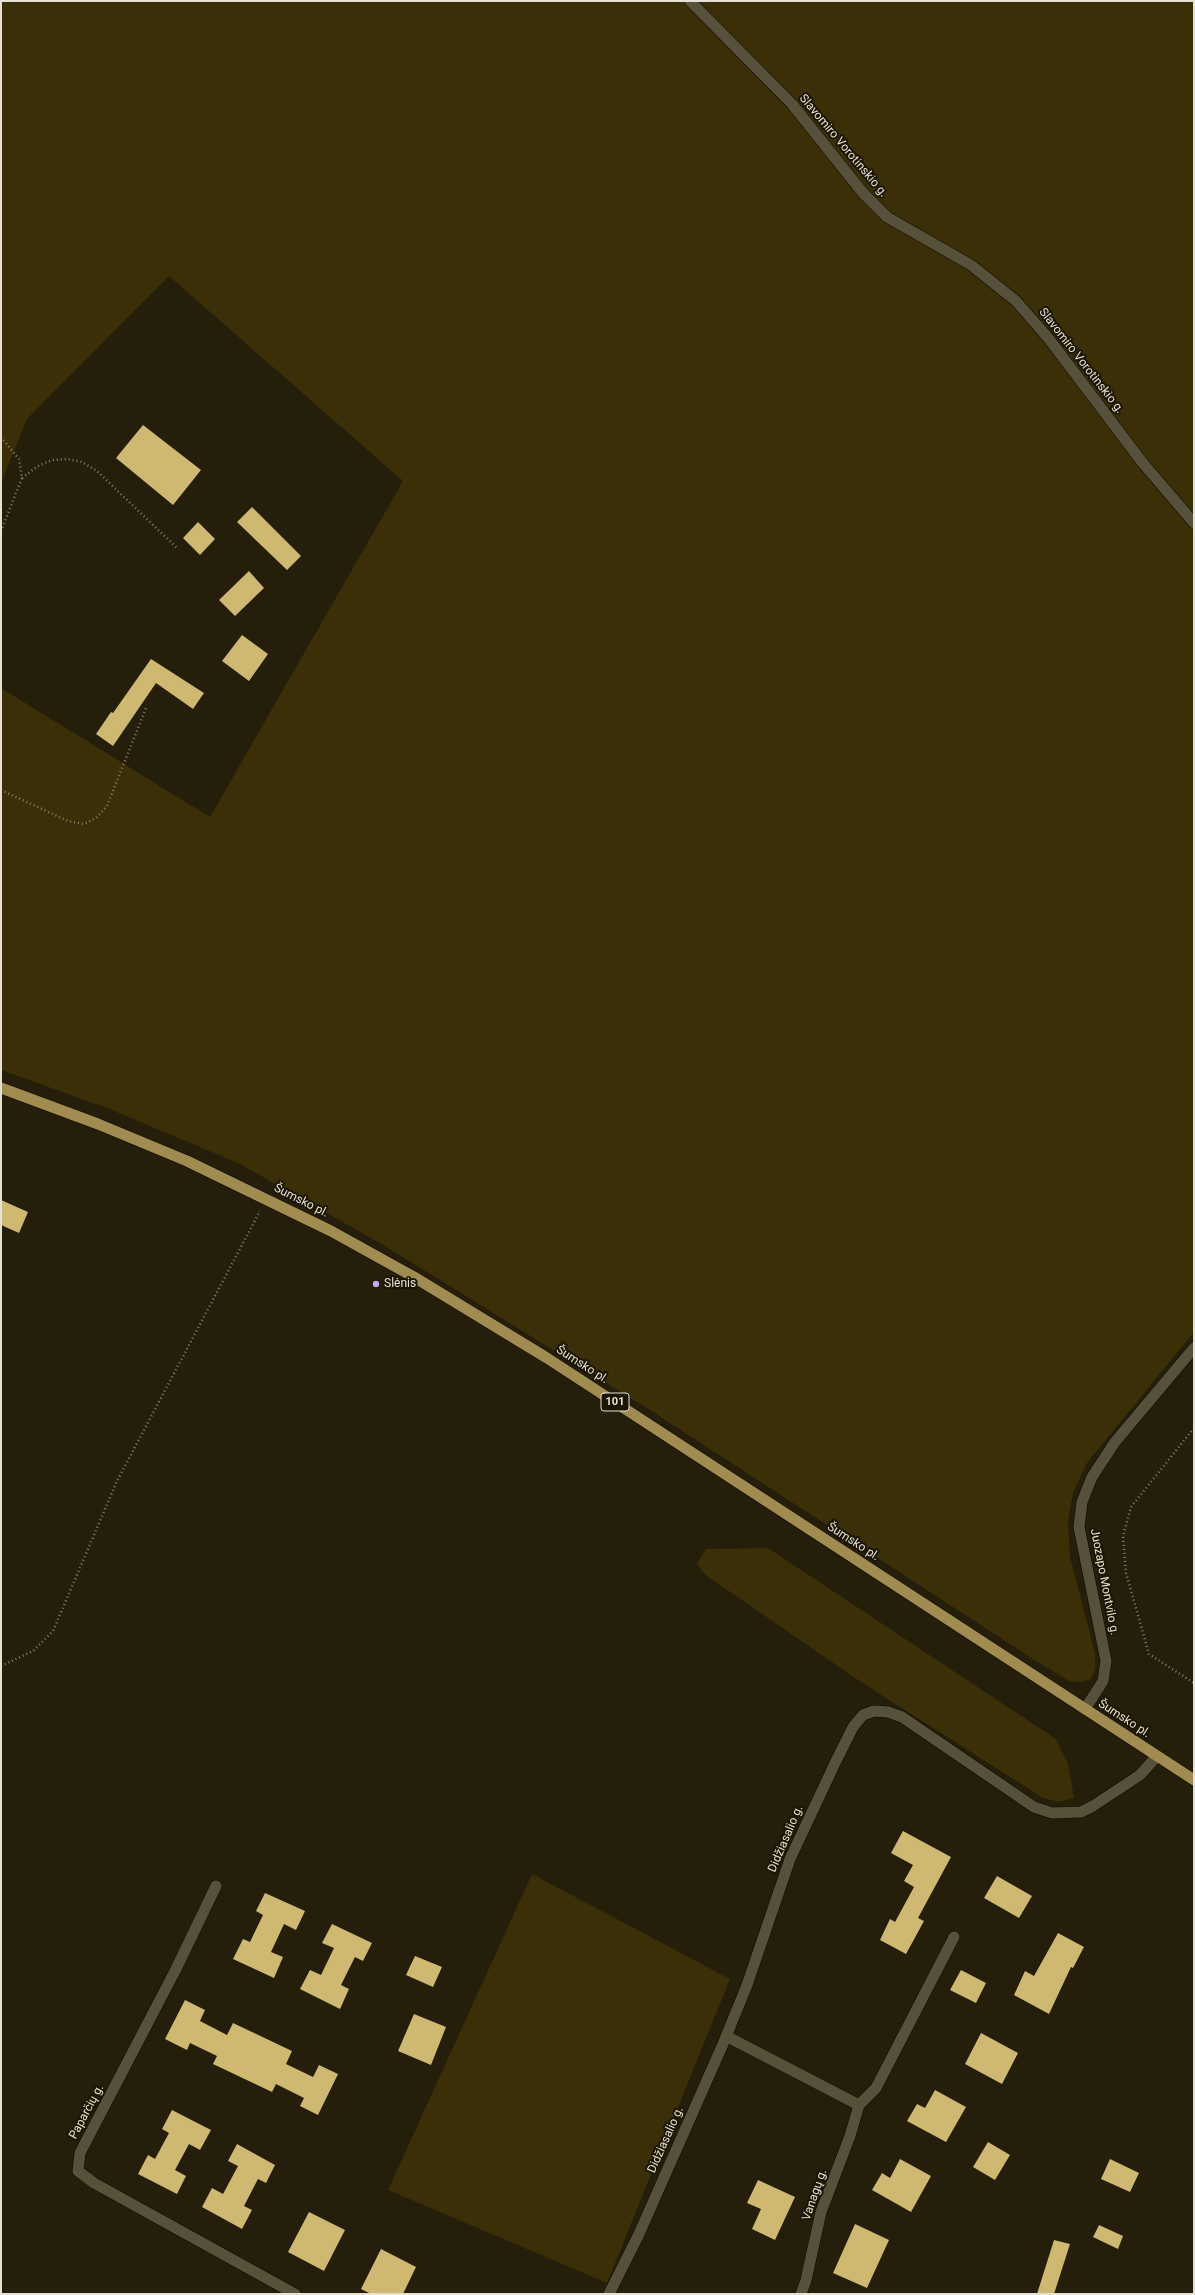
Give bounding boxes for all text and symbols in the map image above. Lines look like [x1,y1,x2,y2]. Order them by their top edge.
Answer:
street label: Slavomiro Vorotinskio g. [796,92,890,200]
street label: Slavomiro Vorotinskio g. [1035,305,1127,417]
street label: Šumsko pl. [271,1181,331,1221]
place label: Slėnis [384,1277,416,1291]
marker: Slėnis [371,1279,381,1289]
street label: Šumsko pl. [553,1343,611,1387]
road number: 101 [601,1393,629,1411]
street label: Šumsko pl. [824,1520,882,1564]
street label: Juozapo Montvilo g. [1087,1527,1121,1637]
street label: Šumsko pl. [1095,1697,1153,1741]
street label: Didžiasalio g. [765,1803,807,1875]
street label: Paparčių g. [67,2082,107,2142]
street label: Didžiasalio g. [645,2105,687,2175]
street label: Vanagų g. [800,2167,830,2223]

